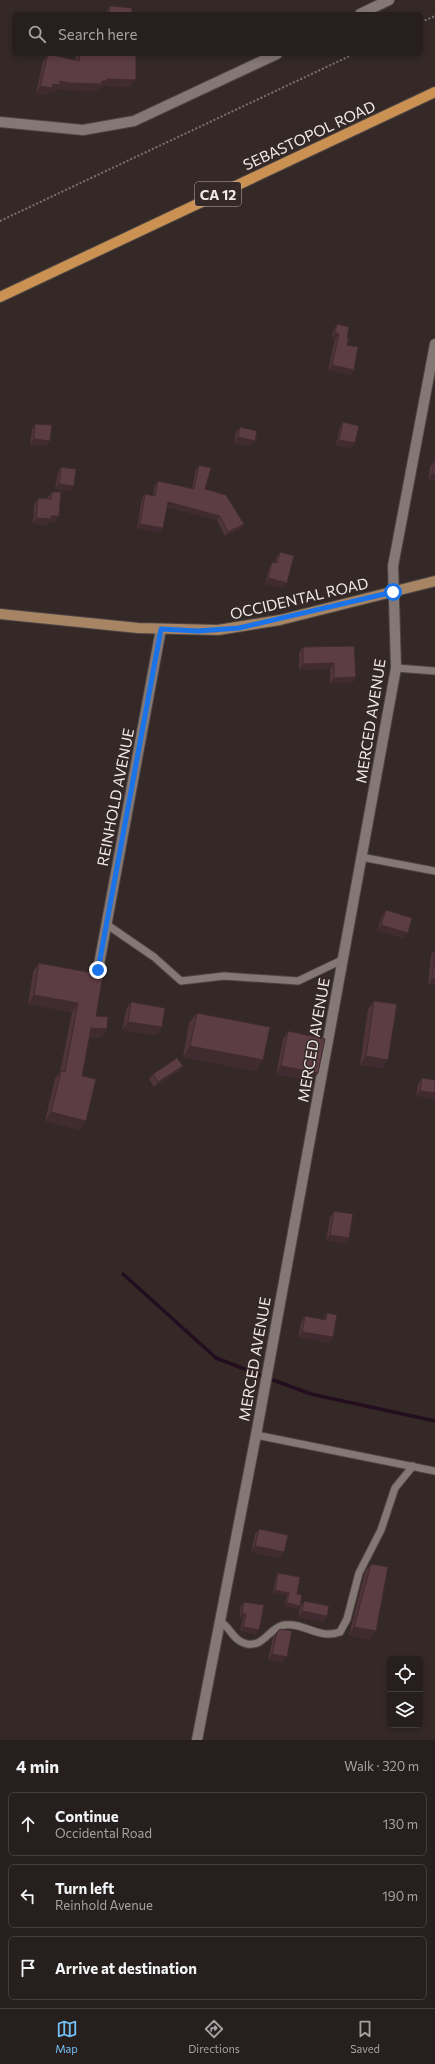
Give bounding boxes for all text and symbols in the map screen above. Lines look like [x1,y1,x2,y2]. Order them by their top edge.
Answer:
search box [12,12,423,56]
icon: search [26,23,48,45]
text: Search here [58,25,137,43]
street label: SEBASTOPOL ROAD [240,96,378,174]
road number: CA 12 [195,182,241,206]
street label: OCCIDENTAL ROAD [228,573,370,623]
route start [384,583,402,601]
street label: MERCED AVENUE [351,657,389,785]
street label: REINHOLD AVENUE [93,726,137,867]
route end [89,961,107,979]
street label: MERCED AVENUE [293,976,333,1104]
street label: MERCED AVENUE [234,1295,274,1423]
map controls [387,1656,423,1728]
button: locate [387,1656,423,1692]
button: layers [387,1692,423,1728]
text: 4 min [16,1756,59,1777]
text: Walk · 320 m [344,1758,419,1774]
text: Continue [55,1807,119,1825]
icon: ahead [17,1813,39,1835]
text: 130 m [383,1816,418,1832]
text: Occidental Road [55,1825,152,1841]
text: Turn left [55,1879,114,1897]
icon: left [17,1885,39,1907]
text: 190 m [382,1888,418,1904]
text: Reinhold Avenue [55,1897,153,1913]
icon: arrive [17,1957,39,1979]
text: Arrive at destination [55,1959,197,1977]
tab: Map [55,2018,78,2055]
tab: Directions [188,2018,240,2055]
tab: Saved [350,2018,380,2055]

